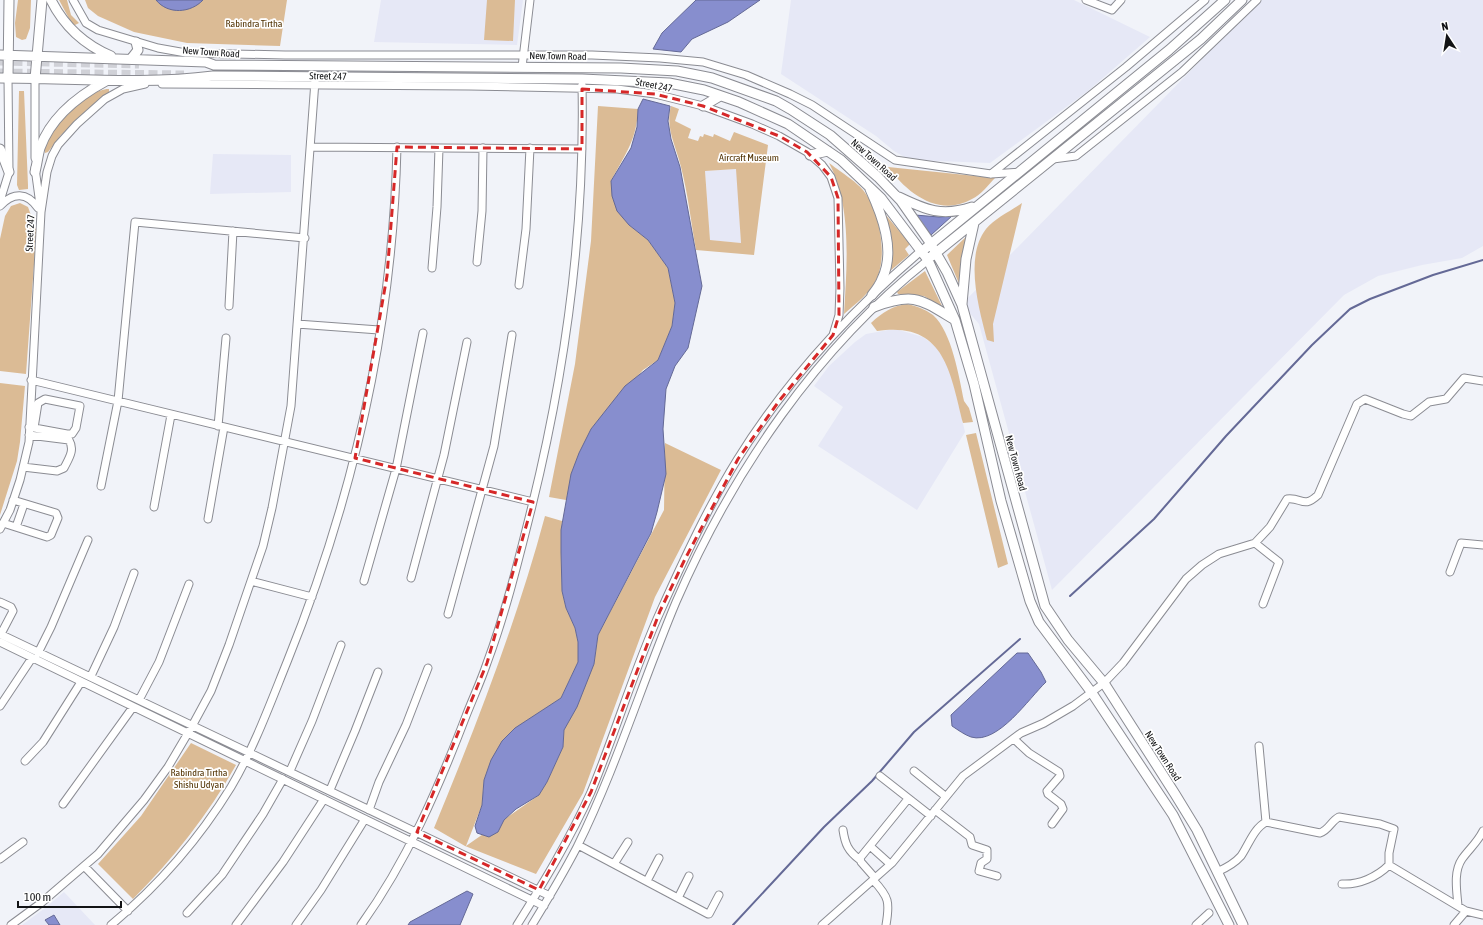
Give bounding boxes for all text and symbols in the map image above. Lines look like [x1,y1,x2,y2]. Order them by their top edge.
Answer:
north arrow [1427,16,1467,56]
park label: Rabindra Tirtha [226,18,283,29]
text: N [1440,20,1449,33]
street label: New Town Road [182,45,240,60]
street label: New Town Road [529,50,587,62]
street label: Street 247 [309,70,347,82]
street label: Street 247 [635,76,674,94]
street label: New Town Road [849,137,899,183]
park label: Aircraft Museum [719,152,779,163]
street label: Street 247 [24,214,36,252]
street label: New Town Road [1003,434,1029,492]
street label: New Town Road [1143,729,1183,783]
park label: Rabindra Tirtha Shishu Udyan [171,767,228,790]
scale bar [18,883,121,909]
text: 100 m [24,890,51,904]

